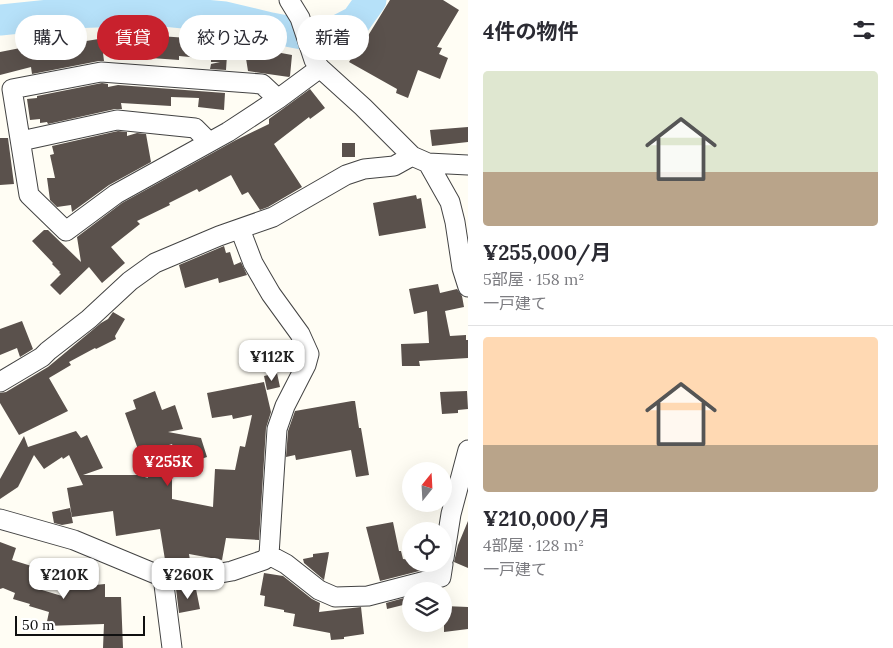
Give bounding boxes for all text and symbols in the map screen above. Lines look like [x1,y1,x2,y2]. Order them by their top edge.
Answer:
chip: 購入 [15,15,87,60]
chip: 賃貸 [97,15,169,60]
chip: 絞り込み [179,15,287,60]
chip: 新着 [297,15,369,60]
icon: filters [850,16,878,44]
text: 4件の物件 [483,18,579,45]
icon: home [636,104,726,194]
text: ¥255,000/月 [483,239,611,266]
text: 5部屋 · 158 m² [483,269,584,289]
text: 一戸建て [483,293,547,313]
pin: ¥112K [237,340,307,382]
text: ¥112K [250,346,294,366]
icon: home [636,369,726,459]
pin: ¥255K [133,444,203,487]
text: ¥255K [144,451,192,471]
north arrow [402,462,452,512]
map controls [402,462,452,632]
text: ¥210,000/月 [483,505,610,532]
button: locate [402,522,452,572]
text: 4部屋 · 128 m² [483,535,584,555]
pin: ¥210K [29,558,99,600]
pin: ¥260K [153,558,223,600]
text: 一戸建て [483,559,547,579]
text: ¥210K [40,564,88,584]
text: ¥260K [163,564,213,584]
button: layers [402,582,452,632]
scale bar [15,613,145,636]
text: 50 m [22,616,55,634]

